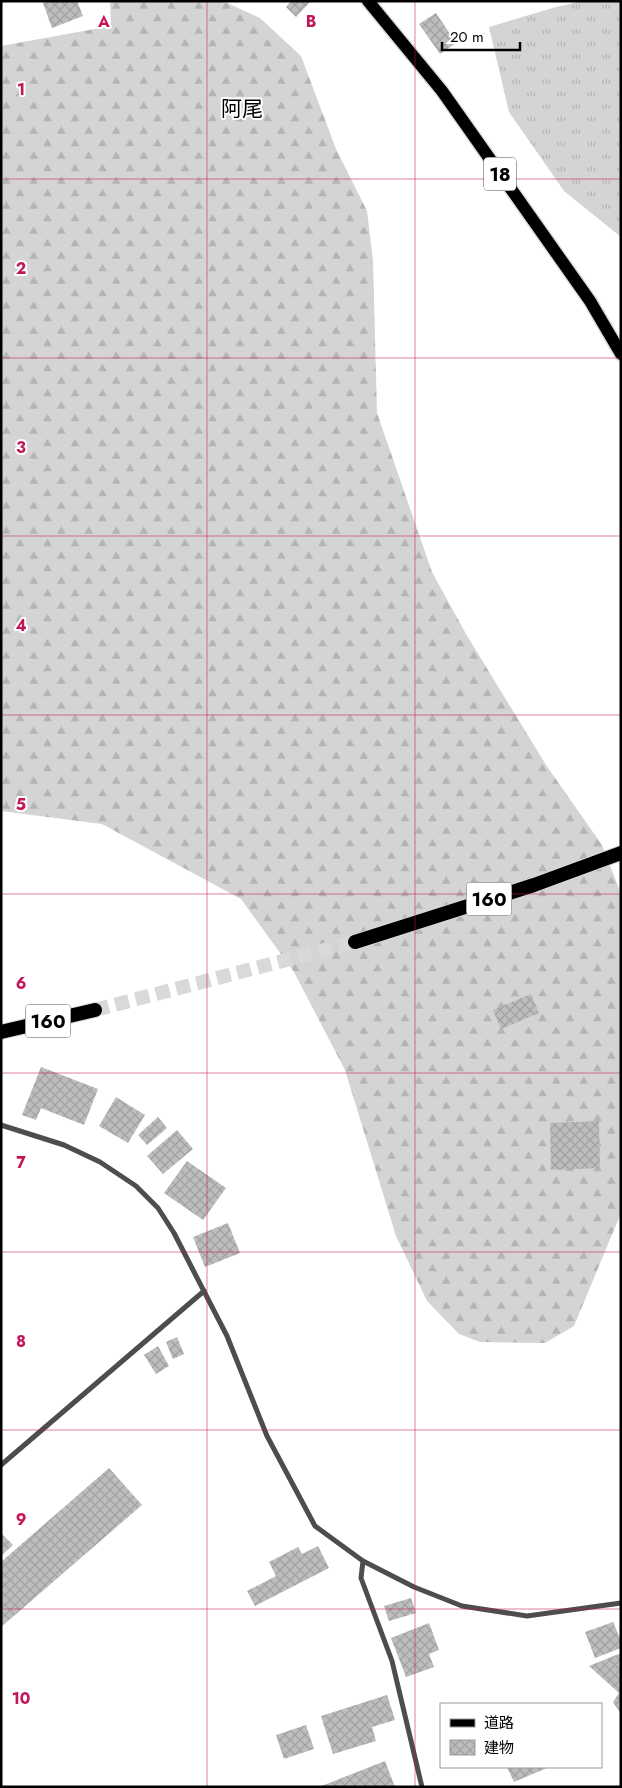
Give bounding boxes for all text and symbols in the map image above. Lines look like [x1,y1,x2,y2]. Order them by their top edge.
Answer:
text: A [97,10,110,33]
text: B [306,10,316,33]
scale bar [442,20,520,52]
text: 20 m [450,26,484,48]
text: 1 [17,78,25,101]
district label: 阿尾 [221,94,263,124]
road number: 18 [484,157,516,190]
text: 2 [16,257,26,280]
text: 3 [16,436,26,459]
text: 4 [15,614,27,637]
text: 5 [16,793,26,816]
road number: 160 [466,882,512,916]
text: 6 [16,972,26,995]
road number: 160 [26,1004,70,1038]
text: 7 [16,1151,26,1174]
text: 8 [16,1330,26,1353]
text: 9 [16,1508,26,1531]
text: 10 [12,1687,30,1710]
legend [440,1703,602,1768]
text: 道路 [484,1712,514,1734]
text: 建物 [484,1737,514,1759]

